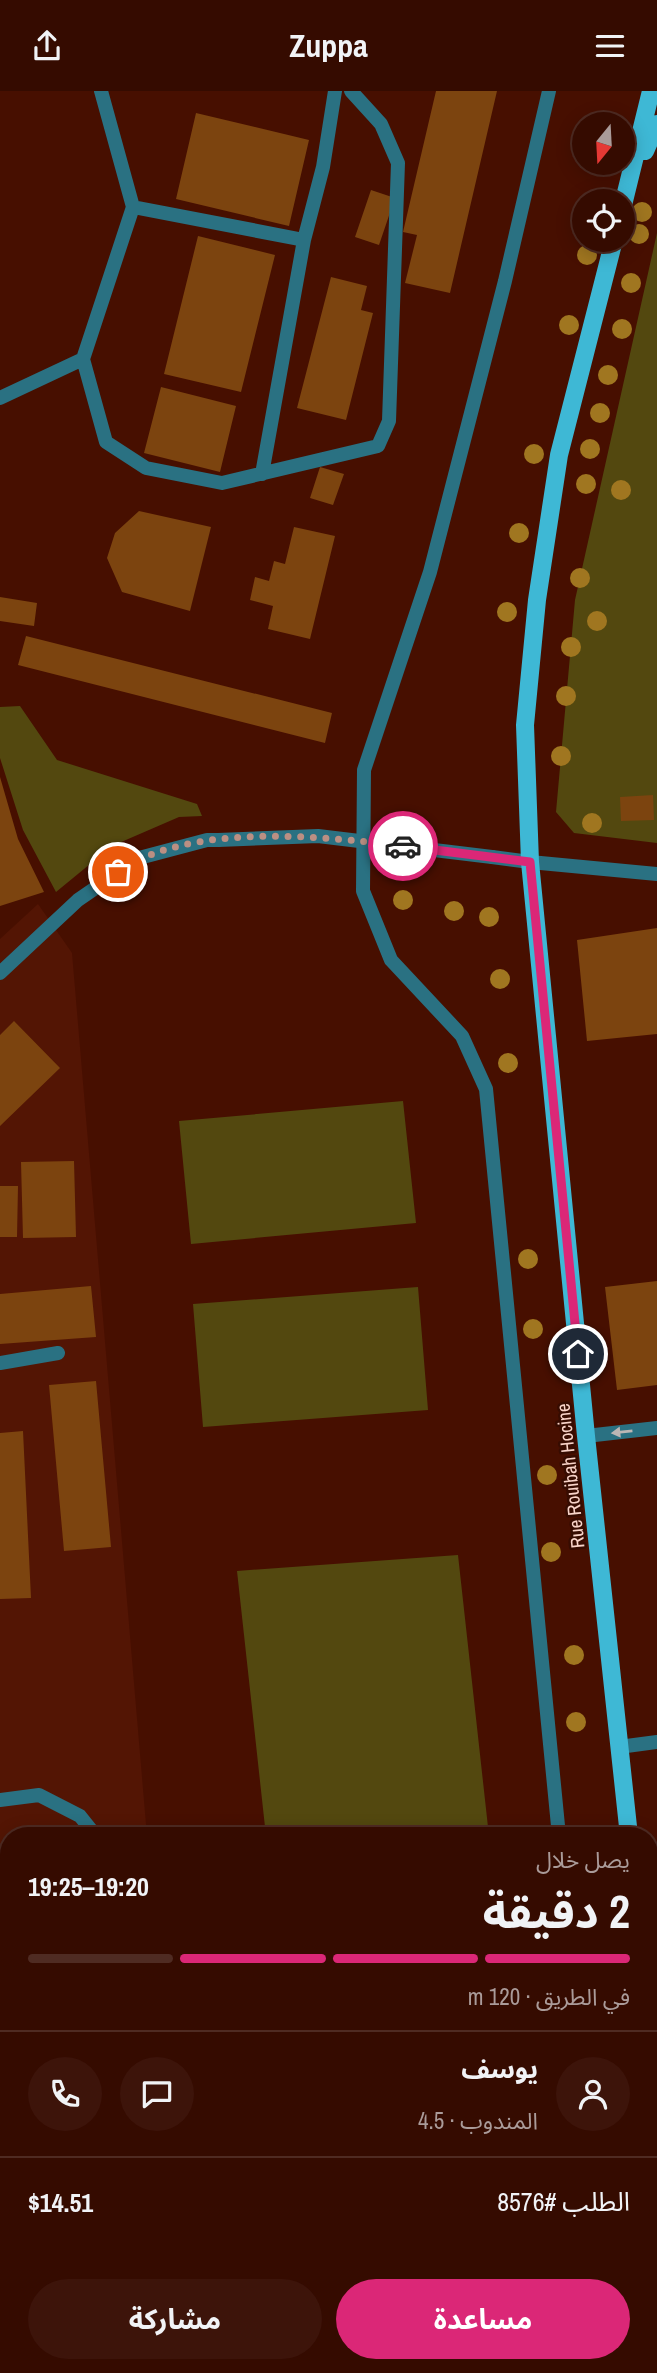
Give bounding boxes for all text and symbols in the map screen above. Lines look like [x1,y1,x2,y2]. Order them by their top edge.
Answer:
text: Zuppa [289,24,368,67]
icon: share [28,27,66,65]
icon: menu [591,27,629,65]
north arrow [572,112,635,175]
map controls [572,112,635,252]
button: locate [572,189,635,252]
courier [368,811,438,881]
icon: car [384,827,422,865]
pin [88,842,148,902]
icon: bag [99,853,137,891]
pin [548,1324,608,1384]
icon: home [559,1335,597,1373]
street label: Rue Rouibah Hocine [549,1402,591,1550]
one-way arrow [610,1427,632,1438]
text: يصل خلال [536,1844,630,1875]
text: 19:20–19:25 [28,1869,149,1904]
text: 2 دقيقة [483,1880,630,1942]
text: في الطريق · 120 m [468,1981,630,2012]
text: يوسف [461,2051,538,2086]
button: phone [28,2057,102,2131]
button: chat [120,2057,194,2131]
button: person [556,2057,630,2131]
text: المندوب · 4.5 [418,2105,538,2136]
text: الطلب #8576 [497,2184,630,2219]
text: $14.51 [28,2185,93,2220]
button: مشاركة [28,2279,322,2359]
button: مساعدة [336,2279,630,2359]

